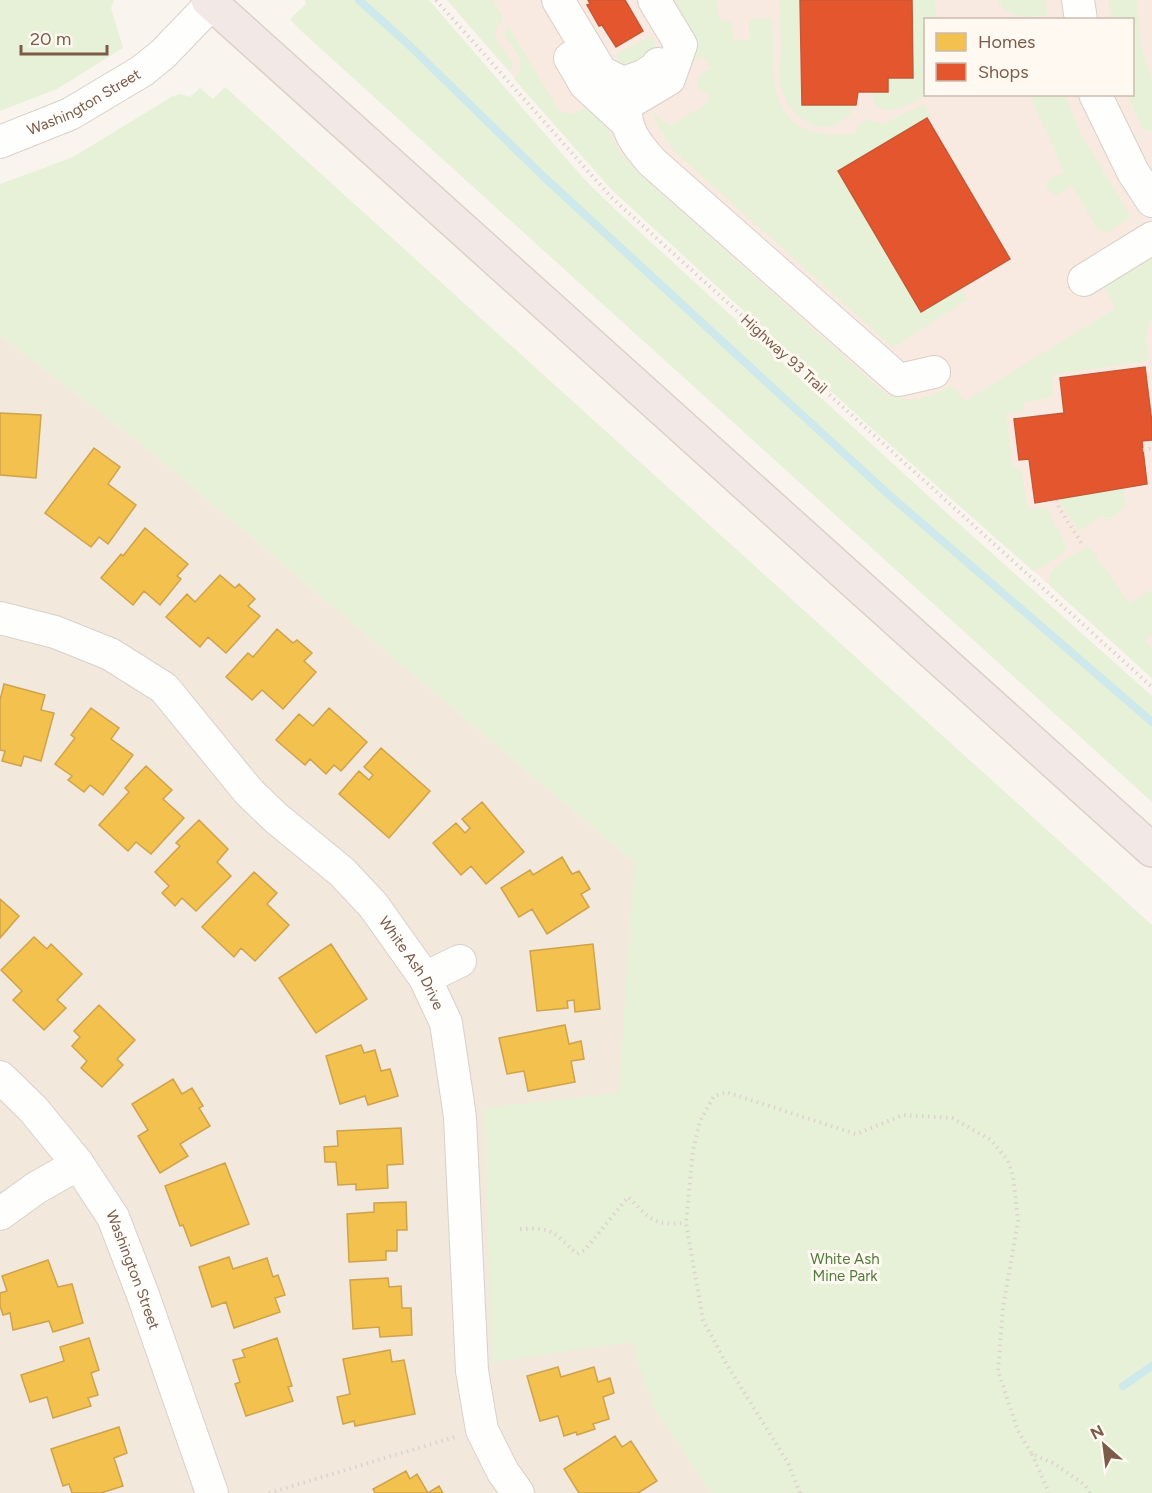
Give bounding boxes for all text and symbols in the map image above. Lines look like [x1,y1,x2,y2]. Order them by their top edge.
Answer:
scale bar [21,18,106,56]
legend [924,18,1134,96]
text: 20 m [30,28,71,50]
text: Homes [978,31,1036,53]
text: Shops [978,61,1029,83]
street label: Washington Street [25,65,144,139]
street label: Highway 93 Trail [737,311,831,397]
street label: White Ash Drive [375,913,448,1013]
street label: Washington Street [102,1208,163,1332]
park label: White Ash Mine Park [810,1250,880,1285]
north arrow [1074,1415,1134,1475]
text: N [1087,1421,1107,1443]

